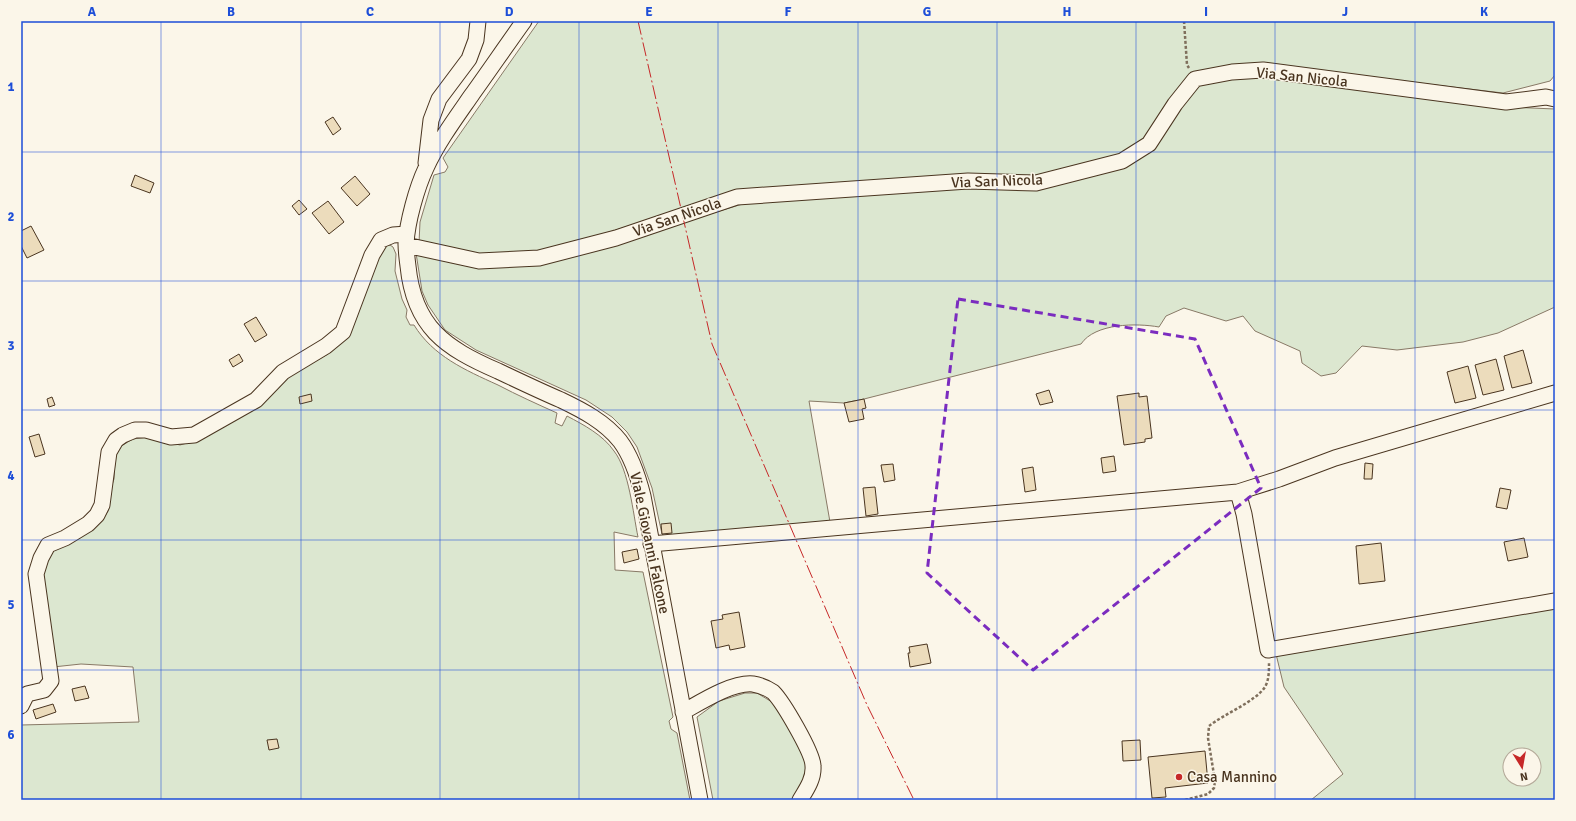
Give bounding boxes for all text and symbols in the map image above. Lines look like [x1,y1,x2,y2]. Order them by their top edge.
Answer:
text: A [88,4,97,20]
text: B [227,4,235,20]
text: C [366,4,374,20]
text: D [505,4,514,20]
text: E [645,4,653,20]
text: F [785,4,792,20]
text: G [923,4,931,20]
text: H [1063,4,1071,20]
text: I [1204,4,1208,20]
text: J [1342,4,1348,20]
text: K [1480,4,1488,20]
street label: Via San Nicola [1255,63,1349,91]
text: 1 [7,79,15,95]
street label: Via San Nicola [951,170,1043,192]
street label: Via San Nicola [631,193,723,241]
text: 2 [7,209,15,225]
text: 3 [7,338,15,354]
text: 4 [7,468,15,484]
street label: Viale Giovanni Falcone [626,470,674,616]
text: 5 [7,597,15,613]
text: 6 [7,727,15,743]
north arrow [1502,747,1542,787]
place label: Casa Mannino [1187,768,1277,786]
text: N [1519,769,1529,783]
marker: Casa Mannino [1174,772,1184,782]

